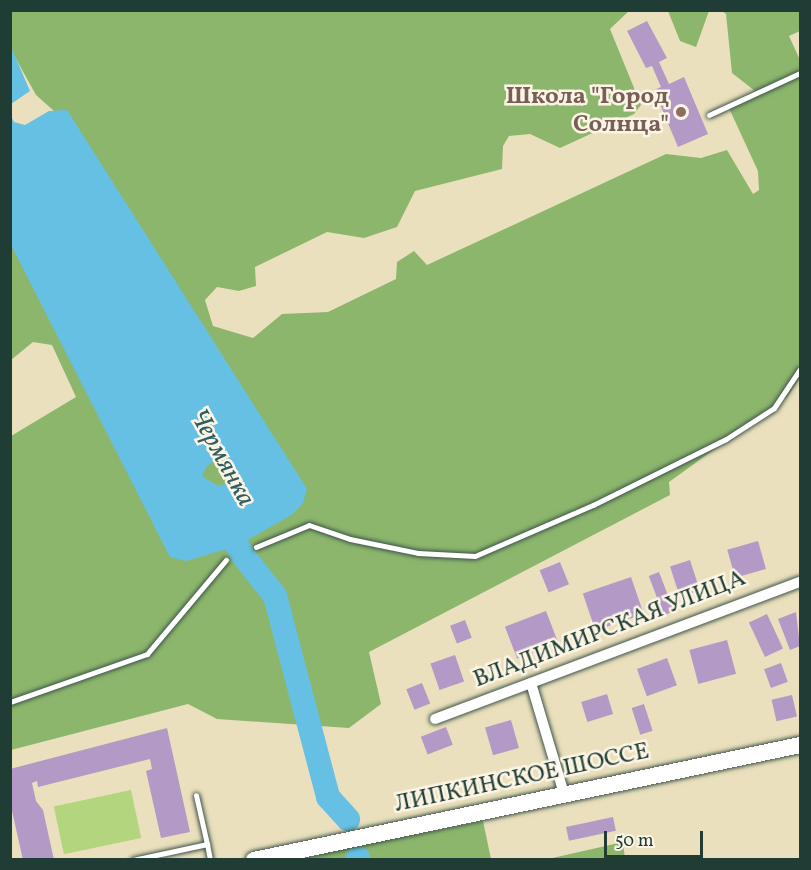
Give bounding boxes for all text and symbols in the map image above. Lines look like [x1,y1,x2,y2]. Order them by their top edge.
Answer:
place label: Школа "Город Cолнца" [506,84,669,140]
marker: Школа "Город Cолнца" [674,105,688,119]
water label: Чермянка [182,404,260,512]
street label: ВЛАДИМИРСКАЯ УЛИЦА [470,565,750,695]
street label: ЛИПКИНСКОЕ ШОССЕ [392,738,652,820]
scale bar [607,819,706,857]
text: 50 m [615,829,654,854]

